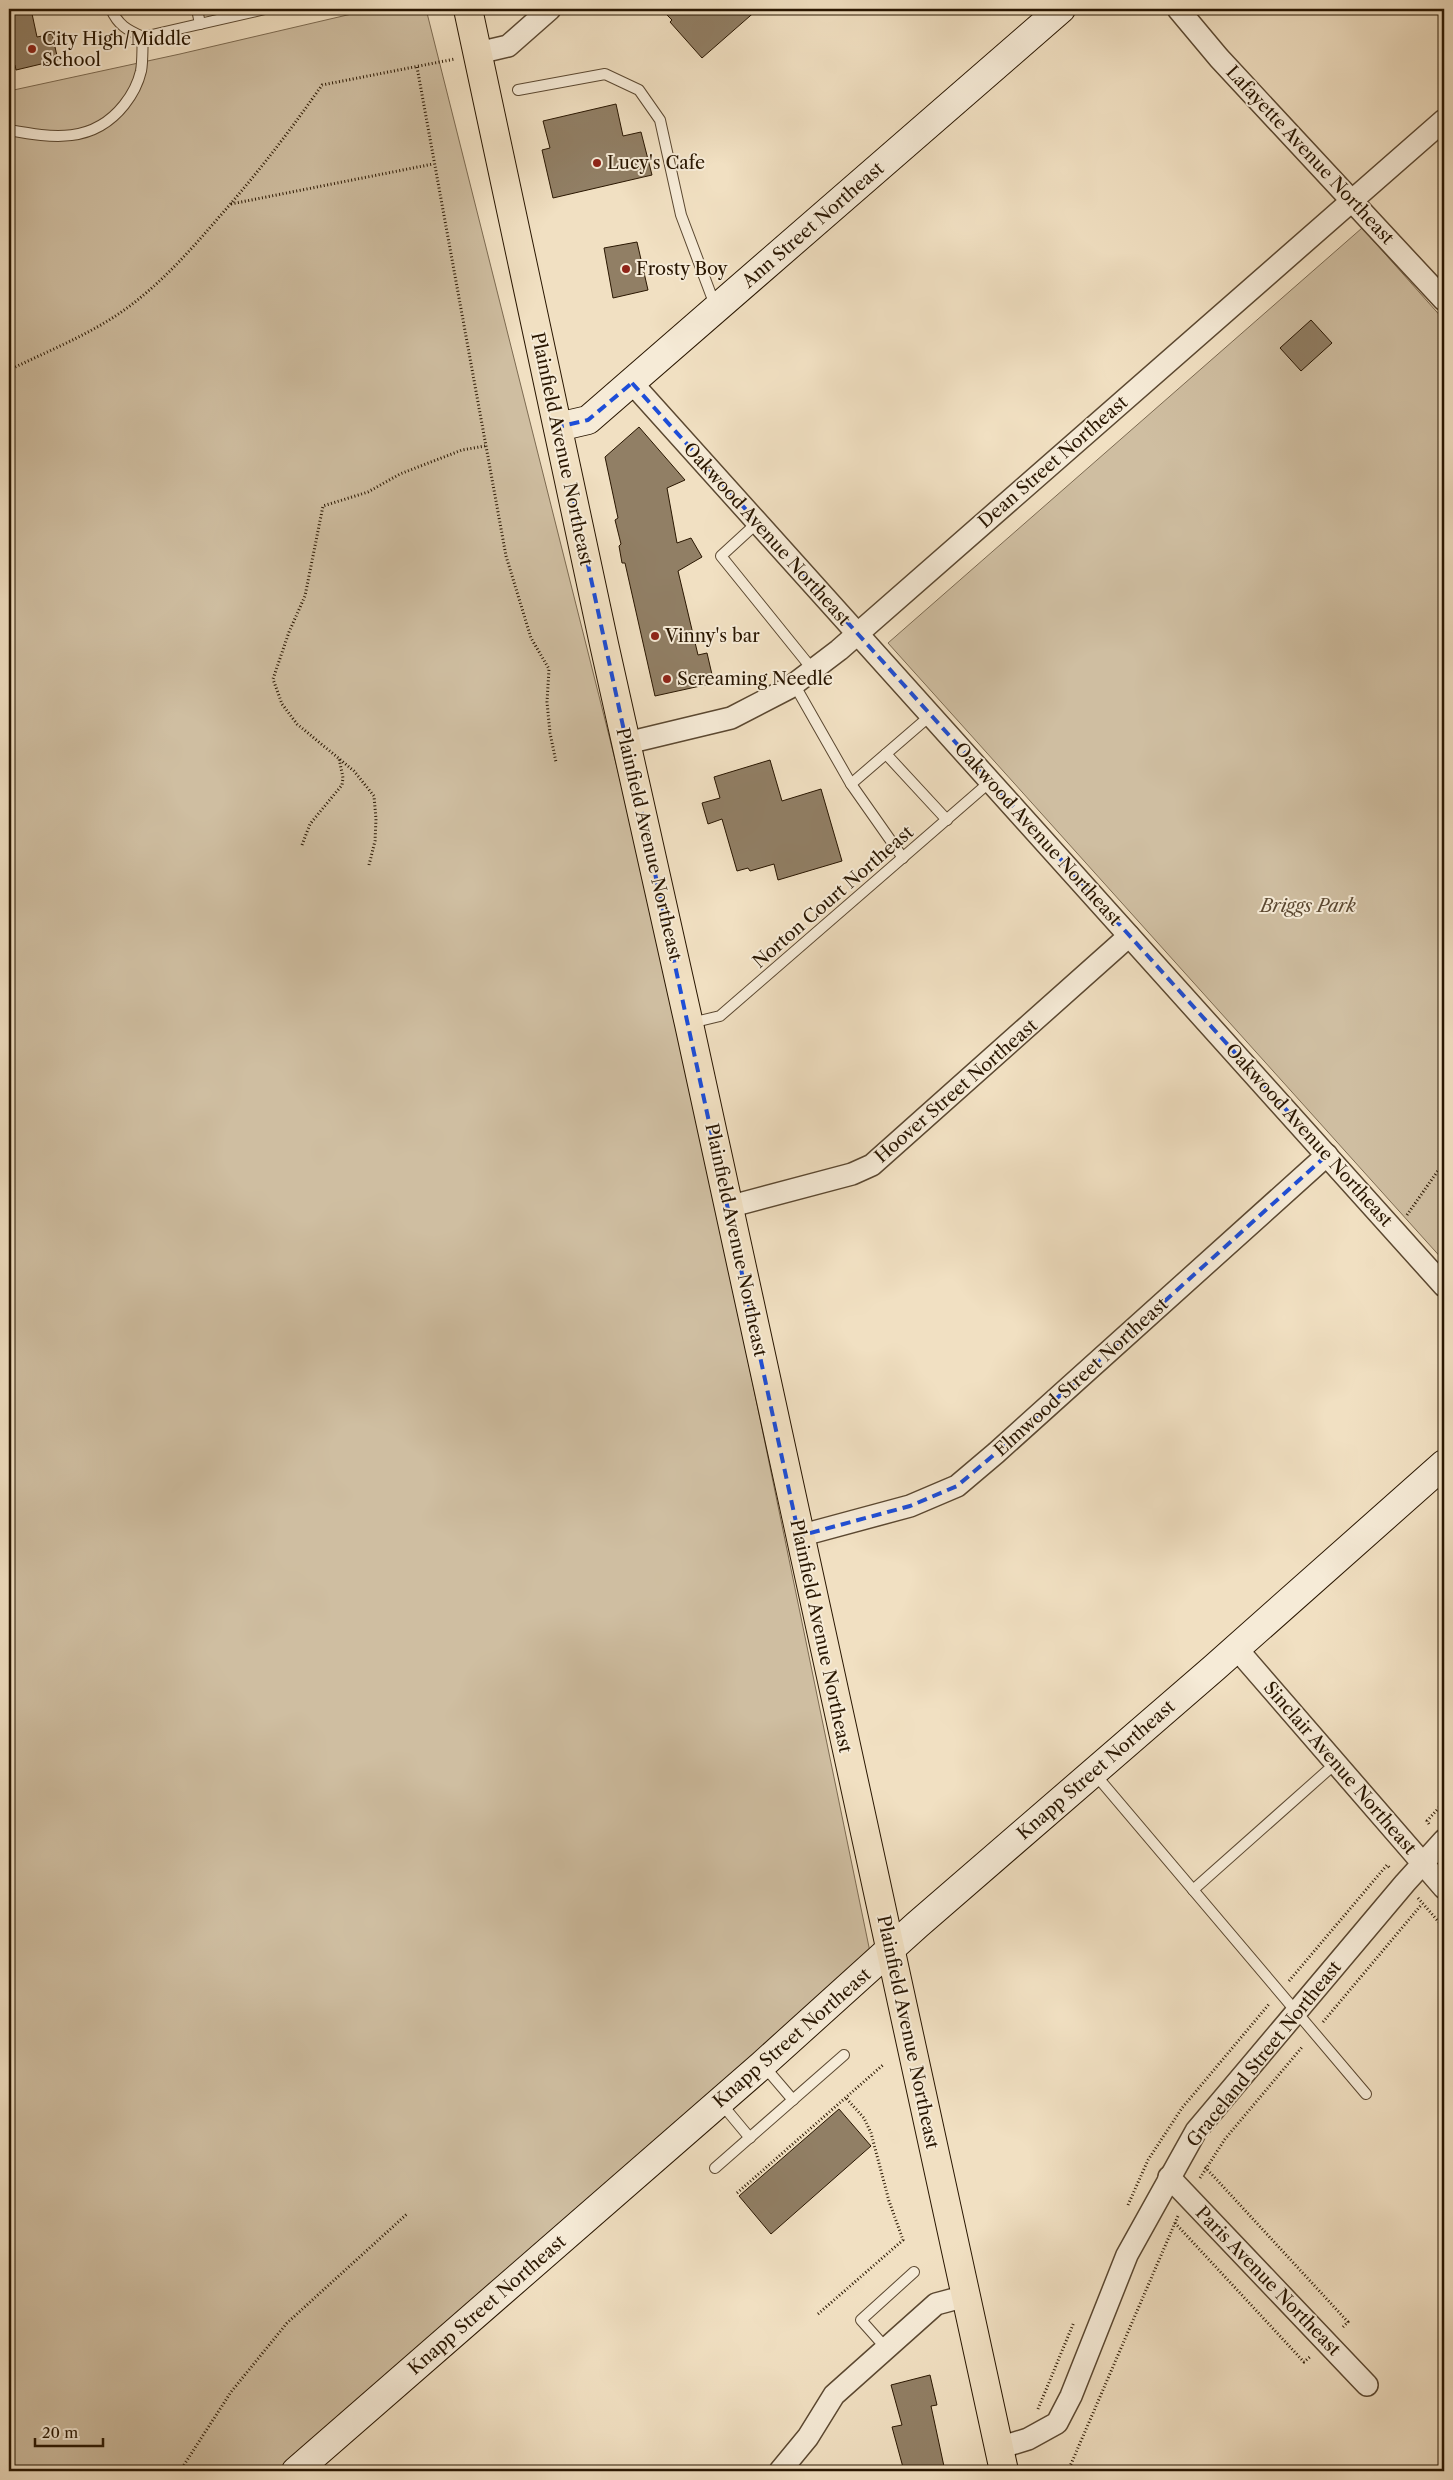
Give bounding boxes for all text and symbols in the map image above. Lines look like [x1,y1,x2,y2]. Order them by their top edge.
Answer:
place label: City High/Middle School [42,28,191,71]
marker: City High/Middle School [26,43,38,55]
street label: Lafayette Avenue Northeast [1221,61,1399,249]
place label: Lucy's Cafe [607,152,705,174]
marker: Lucy's Cafe [591,157,603,169]
street label: Ann Street Northeast [737,157,889,293]
place label: Frosty Boy [636,258,728,280]
marker: Frosty Boy [620,263,632,275]
street label: Plainfield Avenue Northeast [526,330,598,568]
street label: Dean Street Northeast [974,391,1133,533]
street label: Oakwood Avenue Northeast [679,438,856,631]
place label: Vinny's bar [664,625,760,647]
marker: Vinny's bar [649,630,661,642]
place label: Screaming Needle [677,668,833,690]
marker: Screaming Needle [661,673,673,685]
street label: Plainfield Avenue Northeast [611,725,687,963]
street label: Oakwood Avenue Northeast [950,738,1127,931]
street label: Norton Court Northeast [748,821,918,973]
park label: Briggs Park [1258,895,1357,917]
street label: Hoover Street Northeast [870,1014,1042,1168]
street label: Oakwood Avenue Northeast [1221,1039,1398,1232]
street label: Plainfield Avenue Northeast [700,1121,772,1359]
street label: Elmwood Street Northeast [990,1293,1173,1461]
street label: Plainfield Avenue Northeast [785,1517,857,1755]
street label: Sinclair Avenue Northeast [1259,1677,1421,1859]
street label: Knapp Street Northeast [1013,1695,1180,1845]
street label: Plainfield Avenue Northeast [872,1913,944,2151]
street label: Graceland Street Northeast [1182,1956,1346,2151]
street label: Knapp Street Northeast [709,1963,876,2113]
street label: Paris Avenue Northeast [1191,2202,1346,2361]
street label: Knapp Street Northeast [404,2230,571,2380]
scale bar [35,2415,102,2447]
text: 20 m [42,2423,78,2442]

